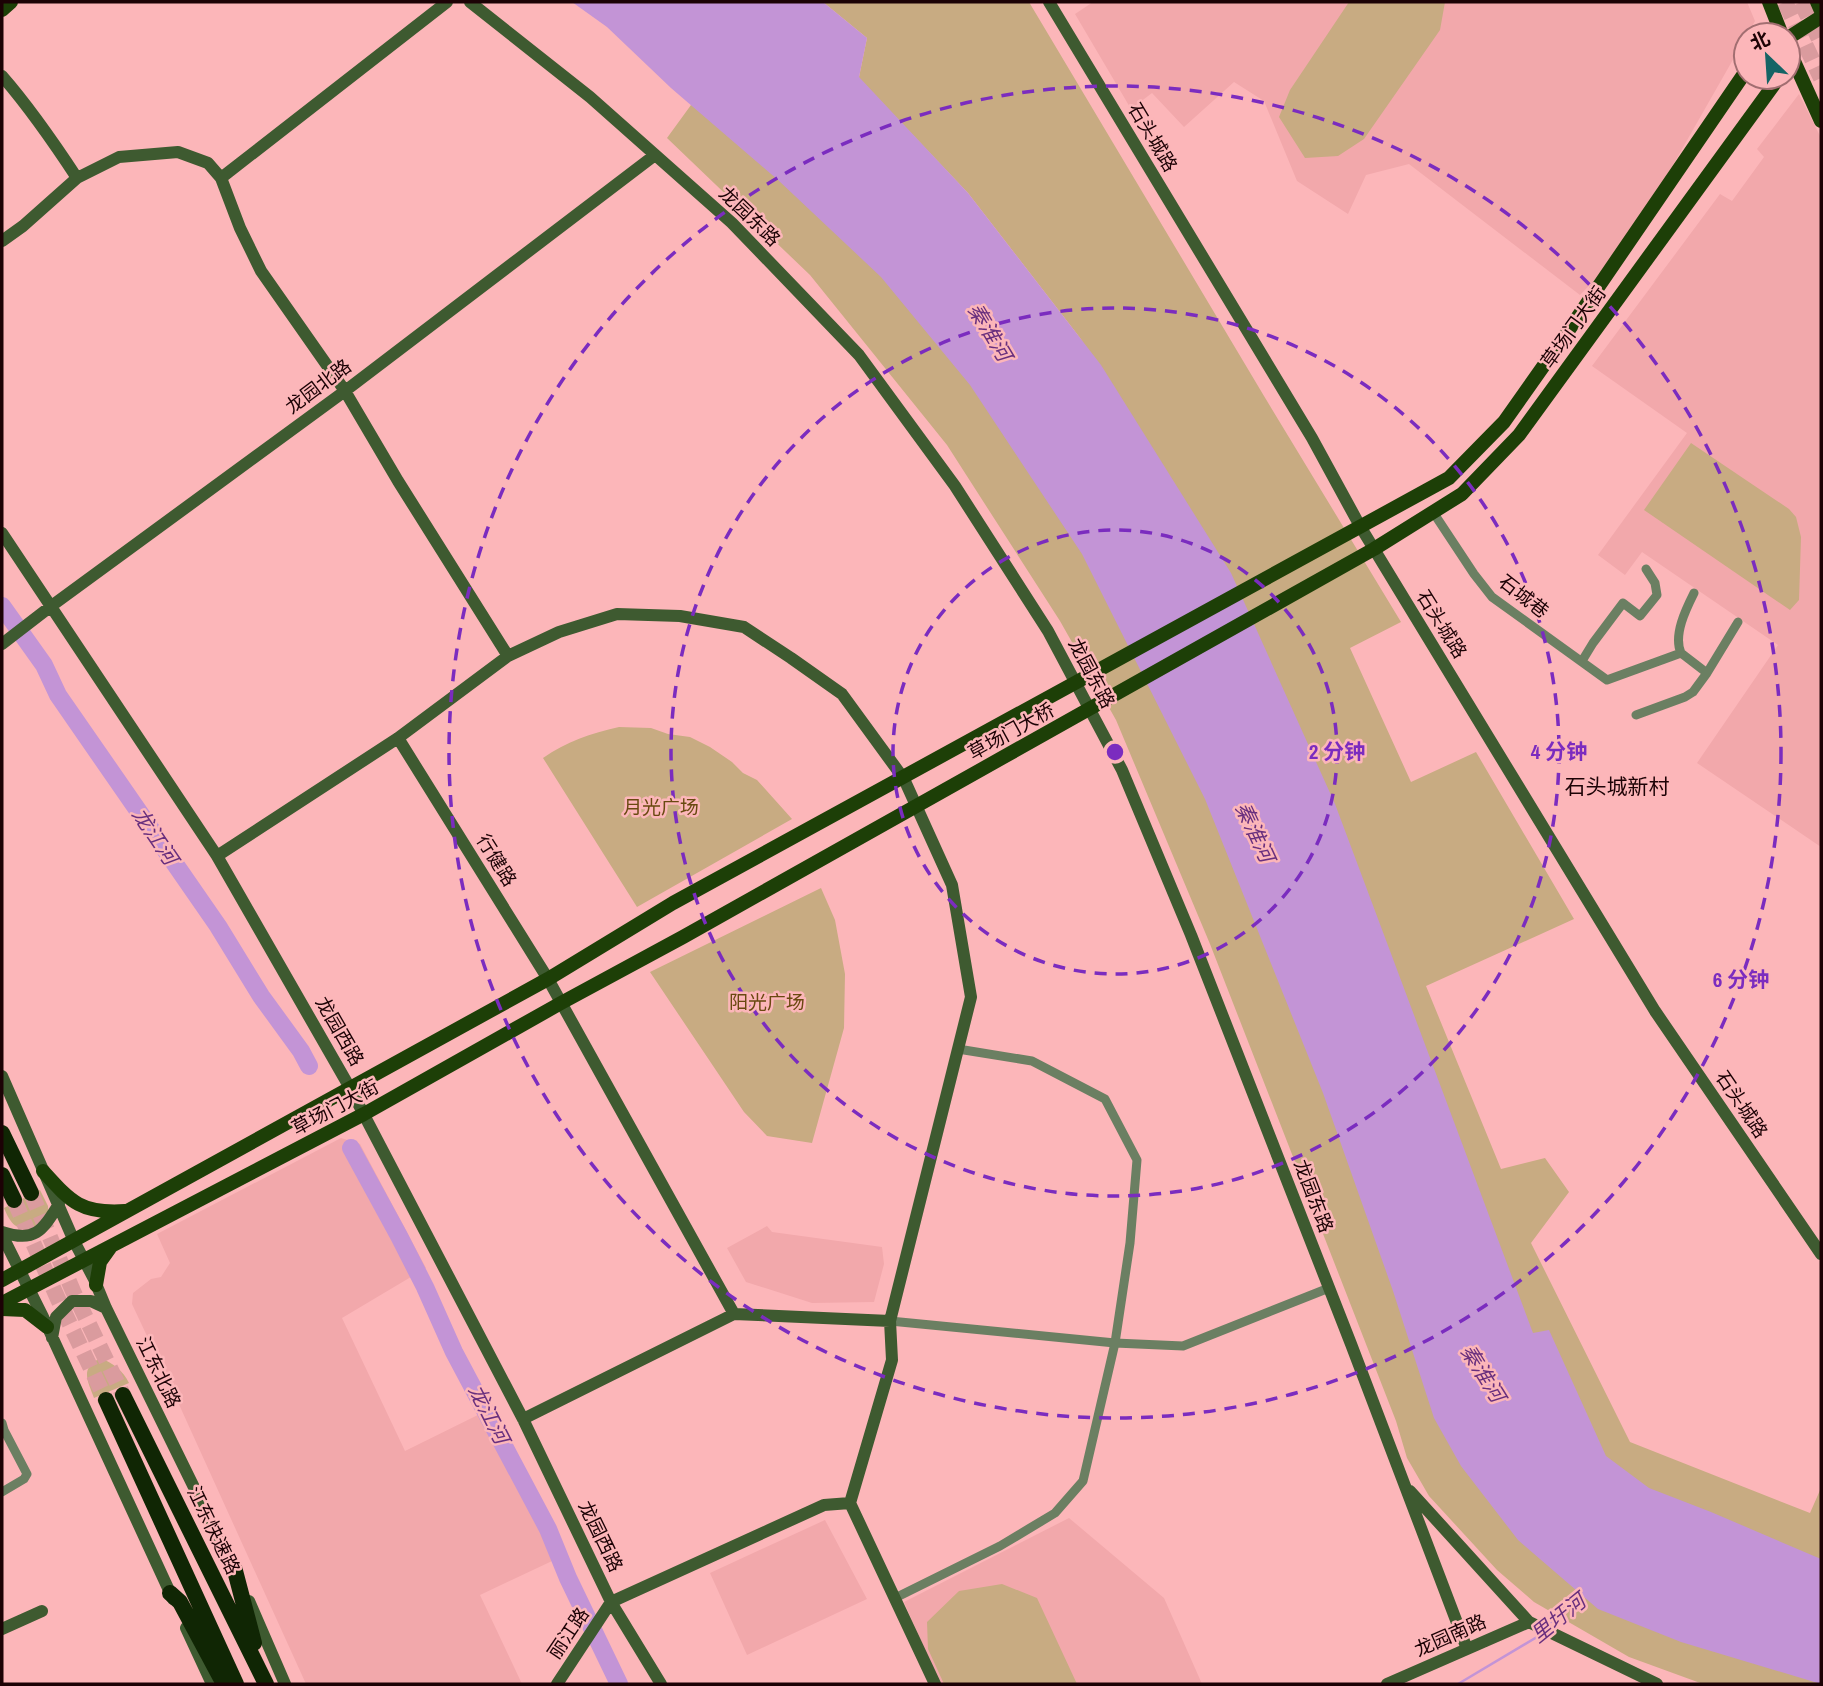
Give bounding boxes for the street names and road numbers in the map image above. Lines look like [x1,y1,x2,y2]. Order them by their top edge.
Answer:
street label: 石头城路 [1122,98,1184,176]
street label: 龙园东路 [714,180,786,252]
street label: 草场门大街 [1535,281,1611,373]
street label: 龙园北路 [280,353,356,419]
street label: 石城巷 [1494,568,1554,624]
street label: 石头城路 [1411,585,1473,663]
street label: 龙园东路 [1063,633,1121,713]
street label: 草场门大桥 [963,697,1059,765]
street label: 行健路 [471,829,523,891]
street label: 龙园西路 [310,992,370,1070]
street label: 石头城路 [1710,1065,1774,1143]
street label: 草场门大街 [287,1073,383,1141]
street label: 龙园东路 [1288,1156,1340,1236]
street label: 江东北路 [131,1332,187,1412]
street label: 江东快速路 [181,1482,247,1578]
street label: 龙园西路 [573,1496,629,1576]
street label: 丽江路 [541,1602,595,1664]
street label: 龙园南路 [1410,1608,1490,1662]

